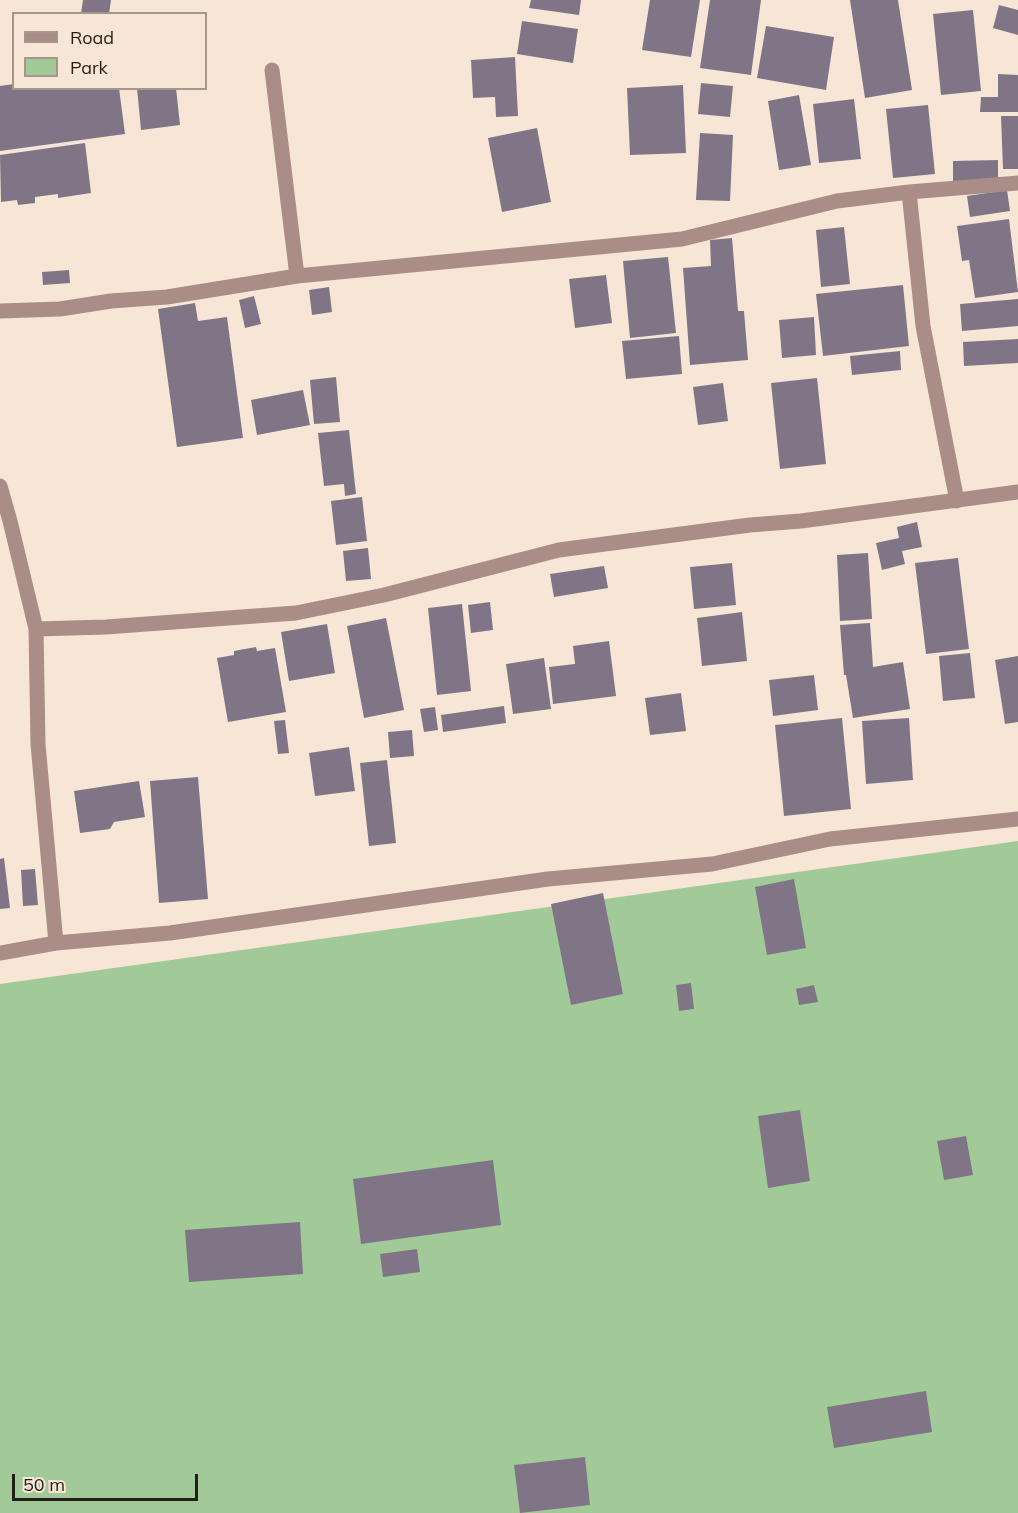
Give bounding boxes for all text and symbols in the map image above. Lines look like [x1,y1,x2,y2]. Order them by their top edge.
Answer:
legend [12,12,207,90]
text: Road [70,26,114,49]
text: Park [70,56,108,79]
scale bar [15,1462,201,1500]
text: 50 m [23,1473,65,1496]

